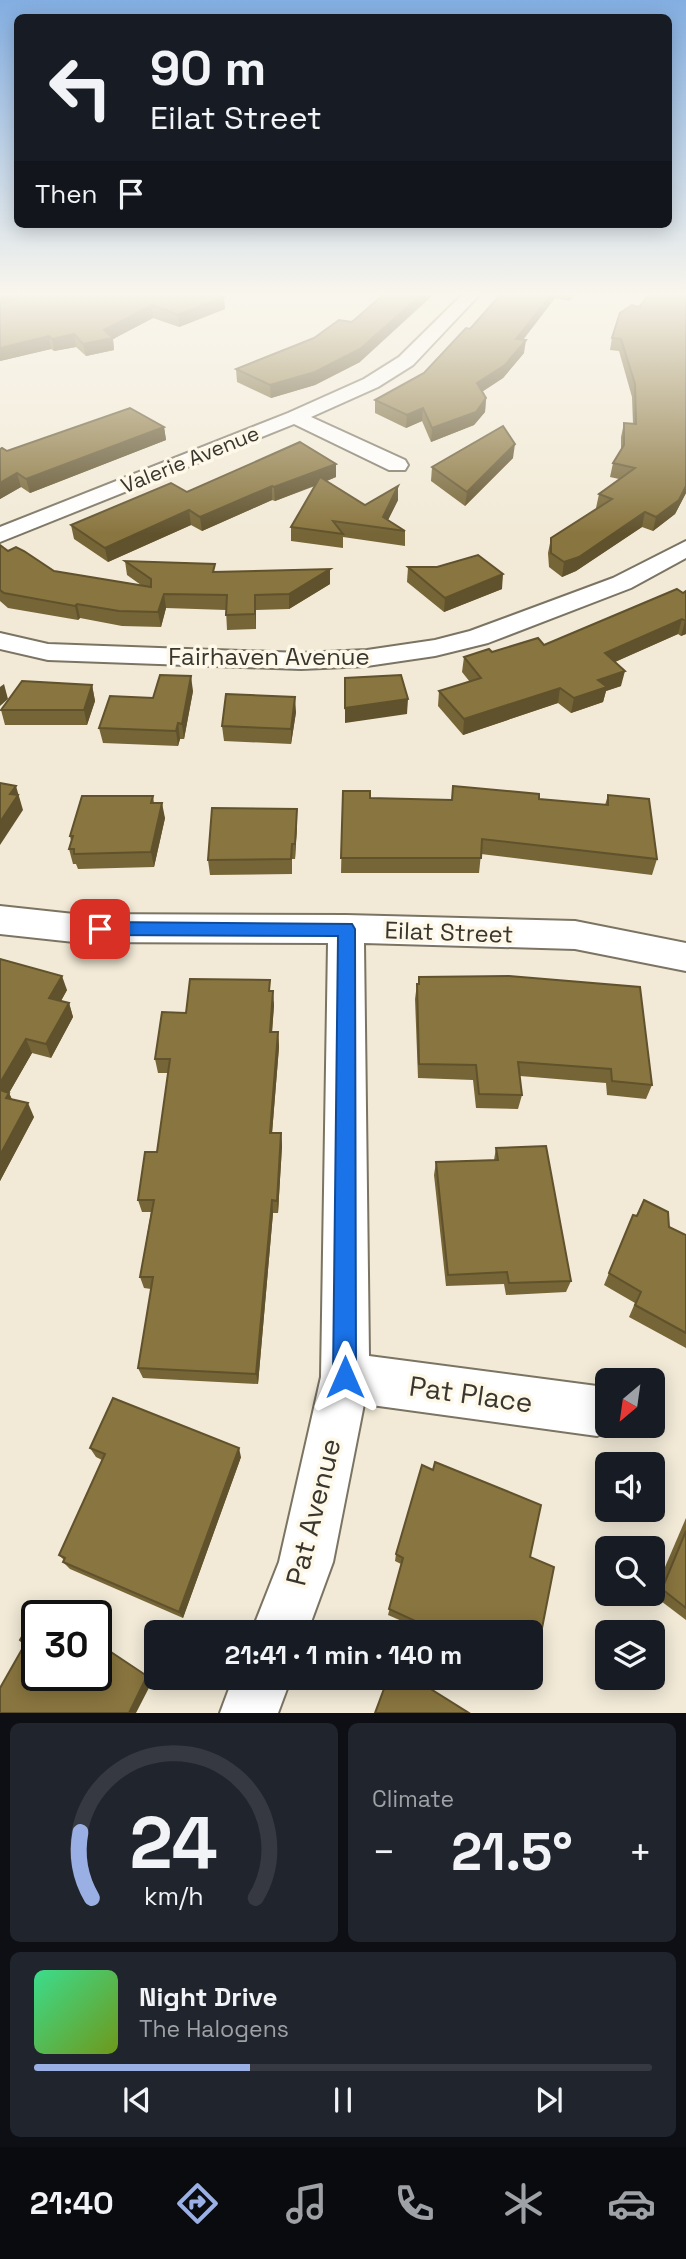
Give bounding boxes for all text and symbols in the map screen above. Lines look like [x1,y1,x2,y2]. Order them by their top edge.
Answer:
text: 90 m [150,37,266,99]
icon: left [35,42,126,133]
text: Eilat Street [150,98,322,138]
icon: arrive [112,175,150,213]
text: Then [35,177,98,211]
street label: Valerie Avenue [117,419,263,499]
street label: Fairhaven Avenue [168,641,370,672]
pin [70,899,130,959]
icon: arrive [81,910,119,948]
street label: Eilat Street [384,914,514,950]
position arrow [308,1340,382,1414]
street label: Pat Place [407,1368,535,1420]
north arrow [595,1368,665,1438]
map controls [595,1368,665,1690]
street label: Pat Avenue [277,1435,349,1589]
button: sound [595,1452,665,1522]
button: search [595,1536,665,1606]
speed limit sign: 30 [21,1600,112,1691]
button: layers [595,1620,665,1690]
text: 21:41 · 1 min · 140 m [225,1638,462,1672]
text: Climate [372,1784,454,1814]
text: 24 [130,1797,218,1890]
text: 21.5° [451,1819,573,1885]
text: − [372,1828,396,1876]
text: + [628,1828,652,1876]
text: km/h [144,1880,204,1912]
text: Night Drive [139,1980,277,2014]
text: The Halogens [139,2014,289,2044]
icon: previous [118,2081,156,2119]
icon: pause [324,2081,362,2119]
icon: next [530,2081,568,2119]
icon: directions [173,2179,222,2228]
icon: music [282,2179,331,2228]
icon: phone [390,2179,439,2228]
icon: climate [499,2179,548,2228]
icon: car [607,2179,656,2228]
text: 21:40 [30,2183,114,2223]

